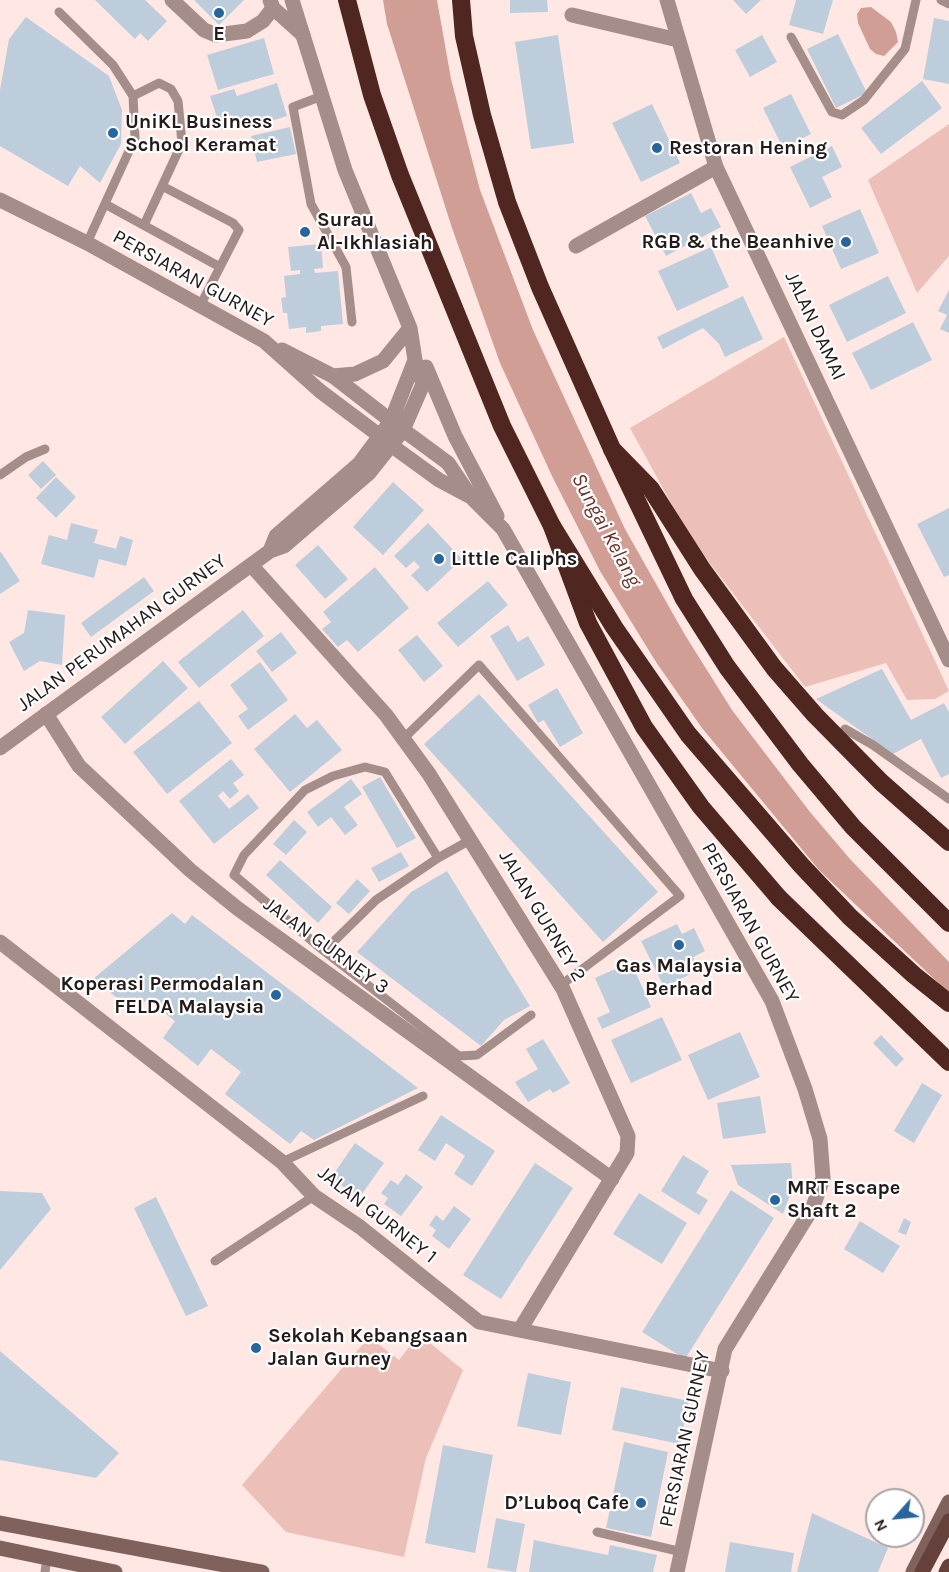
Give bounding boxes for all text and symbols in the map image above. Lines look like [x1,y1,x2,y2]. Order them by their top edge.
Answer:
marker: E [212,6,226,20]
place label: E [213,22,225,46]
place label: UniKL Business School Keramat [125,110,276,157]
marker: UniKL Business School Keramat [106,126,120,140]
place label: Restoran Hening [669,136,827,160]
marker: Restoran Hening [650,141,664,155]
place label: Surau Al-Ikhlasiah [317,208,433,255]
street label: PERSIARAN GURNEY [108,225,278,333]
marker: Surau Al-Ikhlasiah [298,225,312,239]
place label: RGB & the Beanhive [641,230,834,254]
marker: RGB & the Beanhive [839,235,853,249]
street label: JALAN DAMAI [779,268,851,384]
water label: Sungai Kelang [566,469,646,591]
place label: Little Caliphs [451,547,577,571]
street label: JALAN PERUMAHAN GURNEY [13,549,231,717]
marker: Little Caliphs [432,552,446,566]
street label: PERSIARAN GURNEY [696,838,804,1008]
street label: JALAN GURNEY 2 [493,846,591,986]
street label: JALAN GURNEY 3 [258,892,394,1000]
marker: Gas Malaysia Berhad [672,938,686,952]
place label: Gas Malaysia Berhad [616,954,742,1001]
place label: Koperasi Permodalan FELDA Malaysia [60,972,264,1019]
marker: Koperasi Permodalan FELDA Malaysia [269,988,283,1002]
street label: JALAN GURNEY 1 [313,1161,441,1269]
place label: MRT Escape Shaft 2 [787,1176,900,1223]
marker: MRT Escape Shaft 2 [768,1193,782,1207]
place label: Sekolah Kebangsaan Jalan Gurney [268,1324,468,1371]
marker: Sekolah Kebangsaan Jalan Gurney [249,1341,263,1355]
street label: PERSIARAN GURNEY [655,1348,715,1530]
north arrow [865,1488,925,1548]
place label: D’Luboq Cafe [504,1491,629,1515]
marker: D’Luboq Cafe [634,1496,648,1510]
text: N [869,1516,891,1535]

